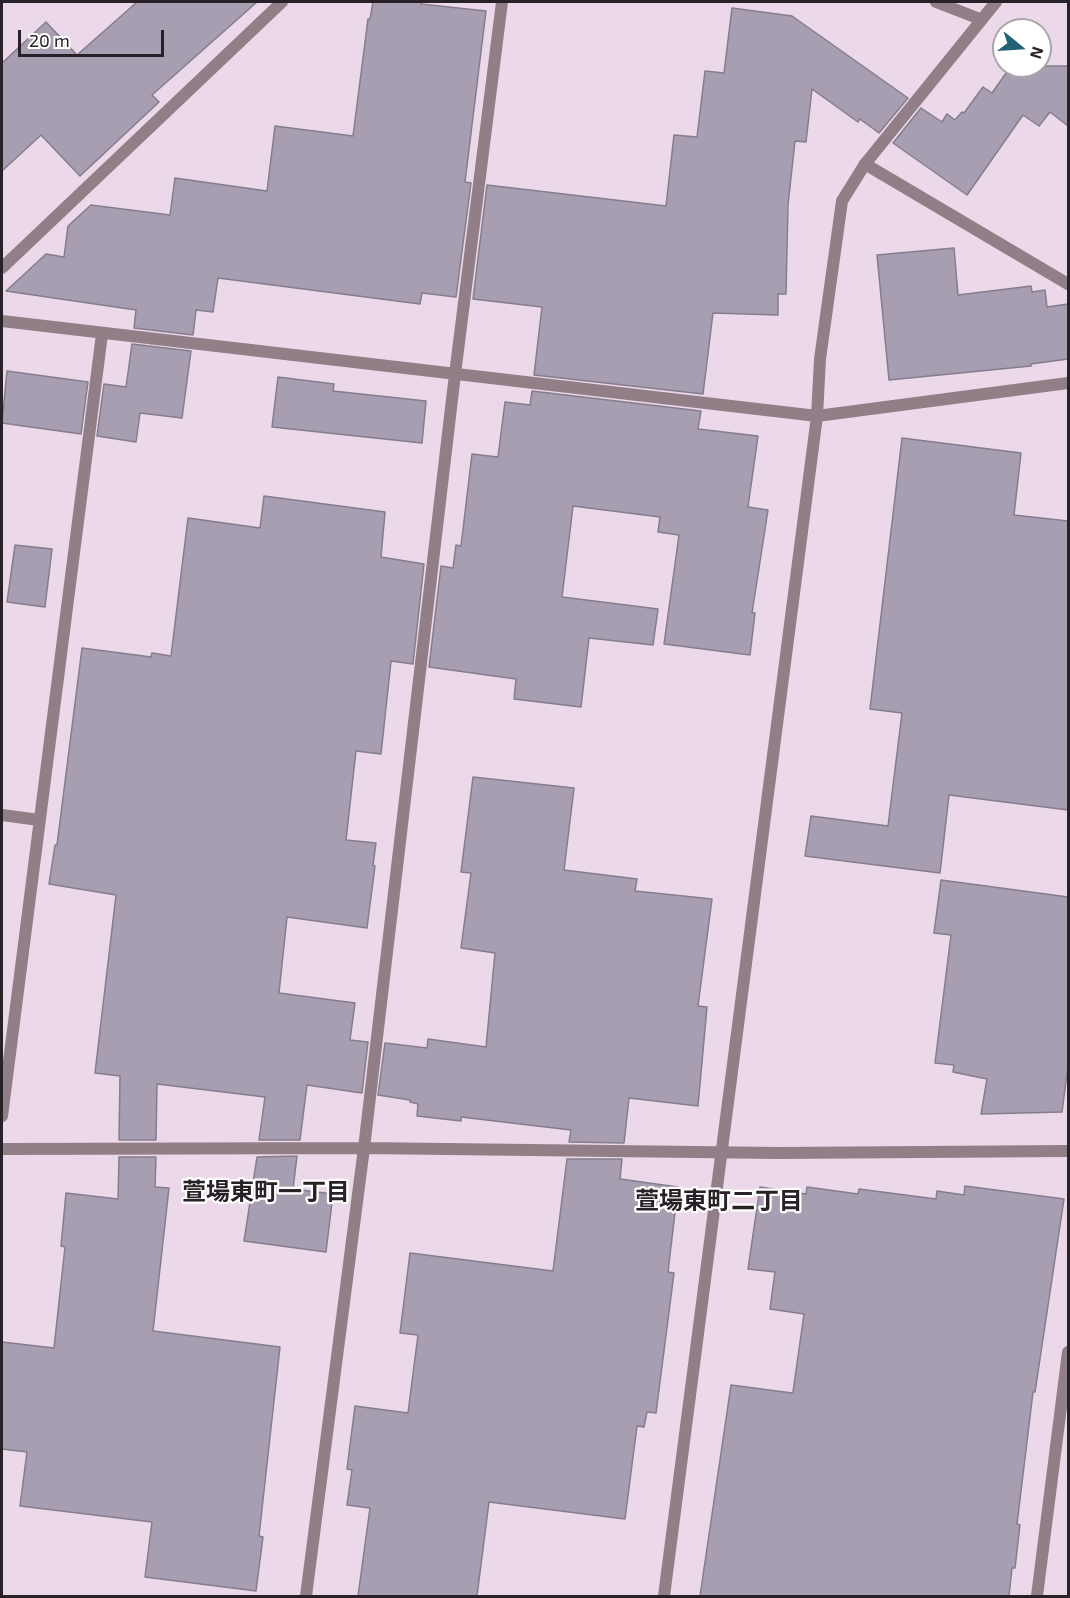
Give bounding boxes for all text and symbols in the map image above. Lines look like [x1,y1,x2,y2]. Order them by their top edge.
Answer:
scale bar [21,18,166,56]
north arrow [992,18,1052,78]
text: 20 m [29,29,70,51]
text: N [1027,45,1049,62]
district label: 萱場東町一丁目 [182,1178,350,1206]
district label: 萱場東町二丁目 [635,1187,803,1215]

